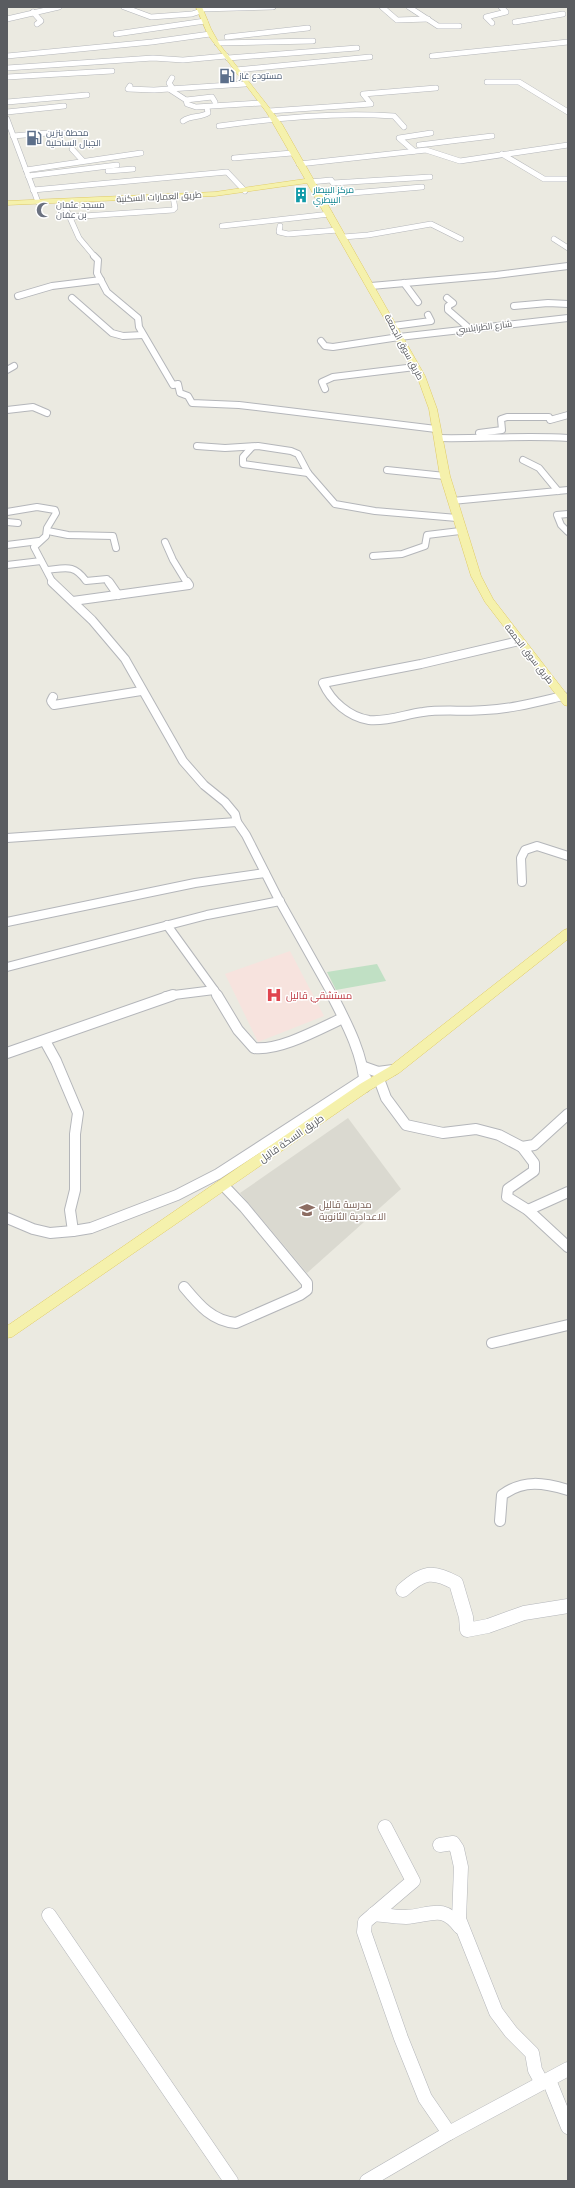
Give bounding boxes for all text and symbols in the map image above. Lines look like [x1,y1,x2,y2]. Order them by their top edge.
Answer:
fuel station icon: مستودع غاز [218,67,236,85]
place label: مستودع غاز [238,69,283,82]
place label: محطة بنزين الجبال الساحلية [46,126,101,149]
fuel station icon: محطة بنزين الجبال الساحلية [25,129,43,147]
place label: مركز البيطار البيطري [312,183,354,207]
building icon: مركز البيطار البيطري [292,186,310,204]
street label: طريق العمارات السكنية [116,188,202,205]
place label: مسجد عثمان بن عفان [56,198,105,221]
mosque icon: مسجد عثمان بن عفان [35,201,53,219]
street label: طريق سوق الجمعة [382,311,427,382]
street label: شارع الطرابلسي [455,317,513,337]
street label: طريق سوق الجمعة [502,621,557,687]
hospital icon: مستشقي قاليل [265,986,283,1004]
place label: مستشقي قاليل [286,988,352,1003]
street label: طريق السكة قاليل [256,1110,326,1166]
place label: مدرسة قاليل الاعدادية الثانوية [319,1197,386,1223]
school or university icon: مدرسة قاليل الاعدادية الثانوية [298,1201,316,1219]

